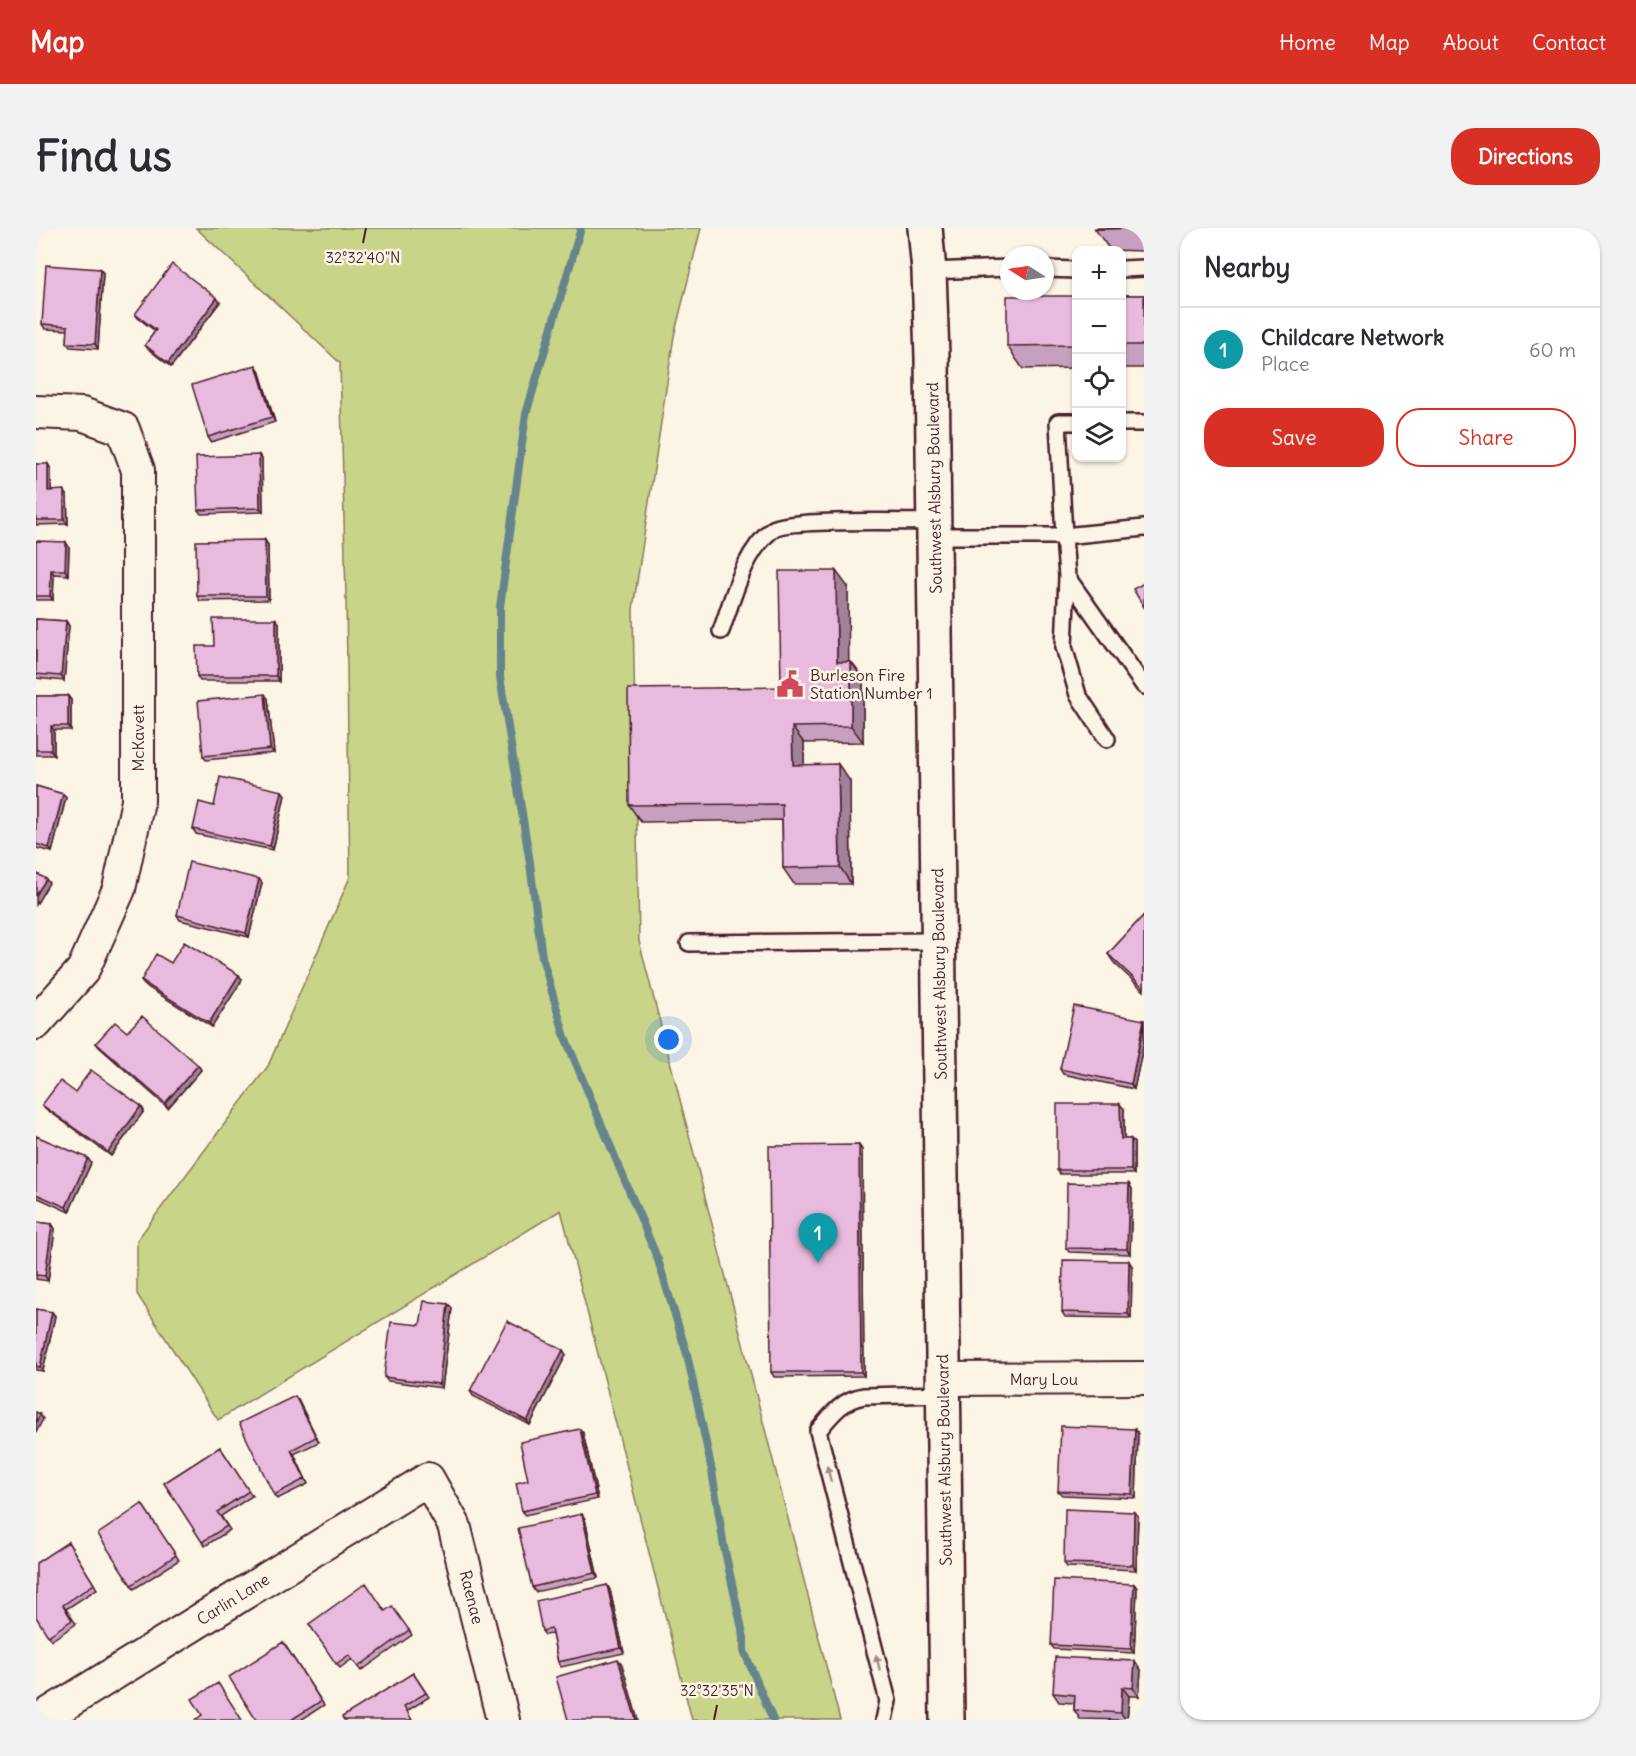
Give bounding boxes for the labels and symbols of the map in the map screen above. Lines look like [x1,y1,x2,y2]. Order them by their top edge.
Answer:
north arrow [1000,246,1054,300]
text: 32°32'40"N [326,248,400,267]
street label: Southwest Alsbury Boulevard [922,382,946,594]
place label: Burleson Fire Station Number 1 [810,665,933,703]
public building icon: Burleson Fire Station Number 1 [775,669,805,699]
street label: McKavett [128,704,148,772]
street label: Southwest Alsbury Boulevard [927,868,951,1080]
your location [654,1025,683,1054]
pin: 1 [798,1214,838,1263]
street label: Southwest Alsbury Boulevard [932,1354,956,1566]
street label: Mary Lou [1010,1369,1078,1389]
one-way arrow [824,1465,834,1483]
street label: Raenae [456,1568,488,1626]
street label: Carlin Lane [193,1569,273,1629]
one-way arrow [872,1654,882,1672]
text: 32°32'35"N [680,1681,754,1700]

